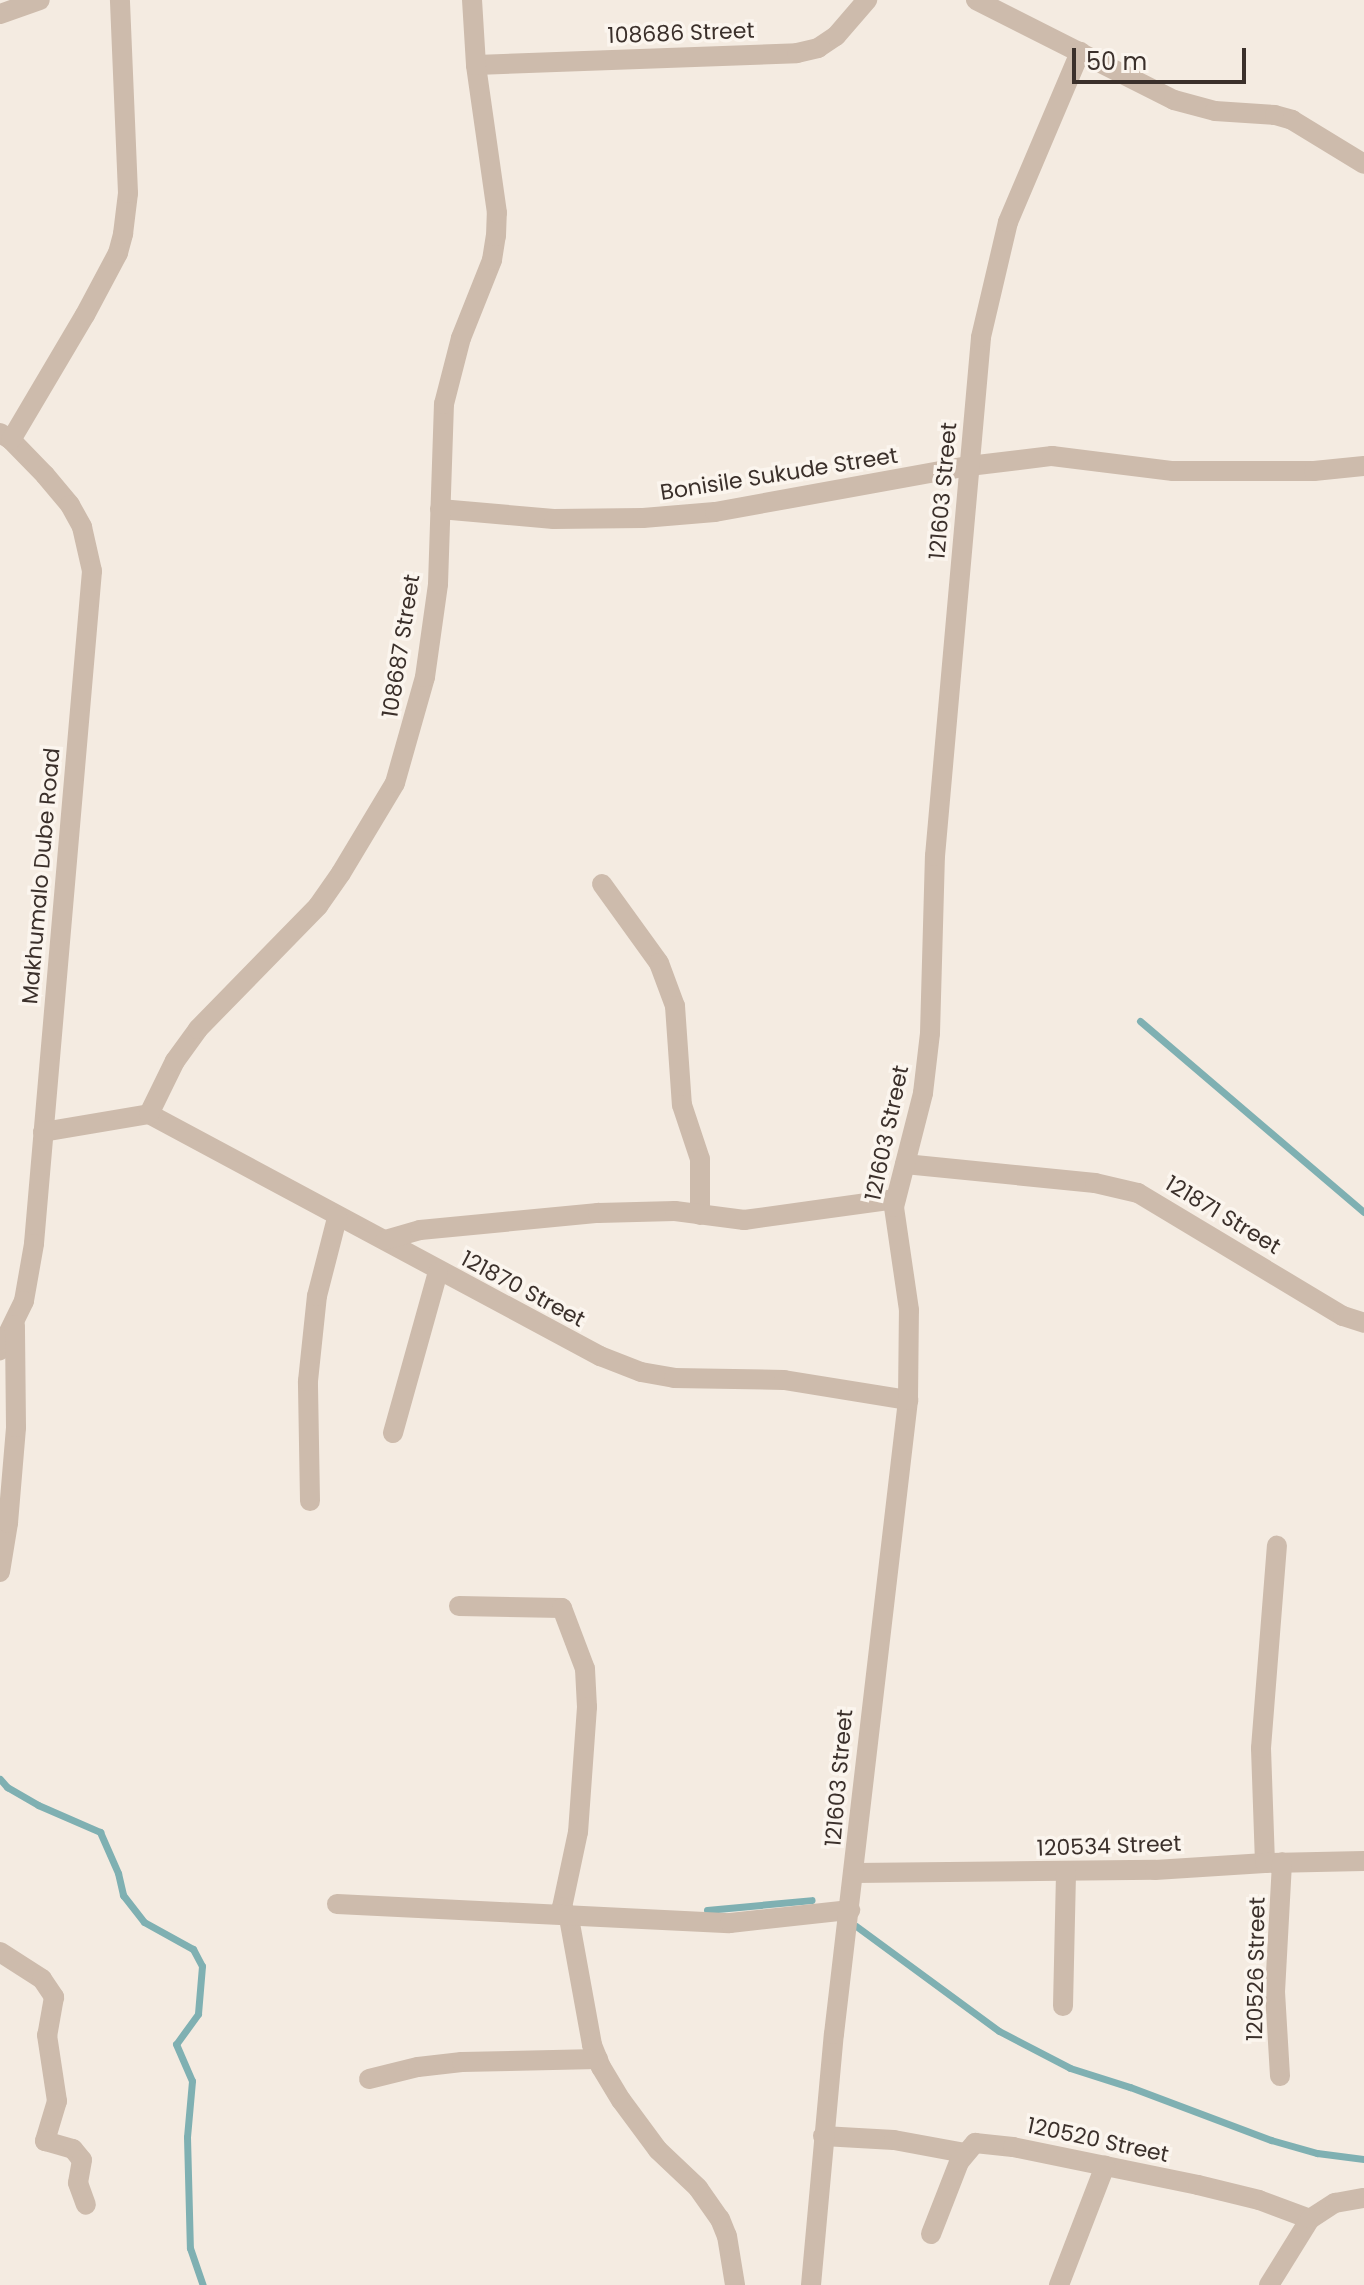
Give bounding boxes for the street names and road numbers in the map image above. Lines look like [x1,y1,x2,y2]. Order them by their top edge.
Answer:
street label: 108686 Street [607,17,755,49]
street label: 121603 Street [924,421,962,561]
street label: Bonisile Sukude Street [658,442,900,506]
street label: 108687 Street [377,572,425,720]
street label: Makhumalo Dube Road [17,747,65,1005]
street label: 121603 Street [860,1063,914,1203]
street label: 121871 Street [1161,1170,1285,1260]
street label: 121870 Street [456,1245,590,1333]
street label: 121603 Street [820,1708,858,1848]
street label: 120534 Street [1036,1830,1182,1862]
street label: 120526 Street [1242,1897,1270,2041]
street label: 120520 Street [1025,2112,1171,2168]

